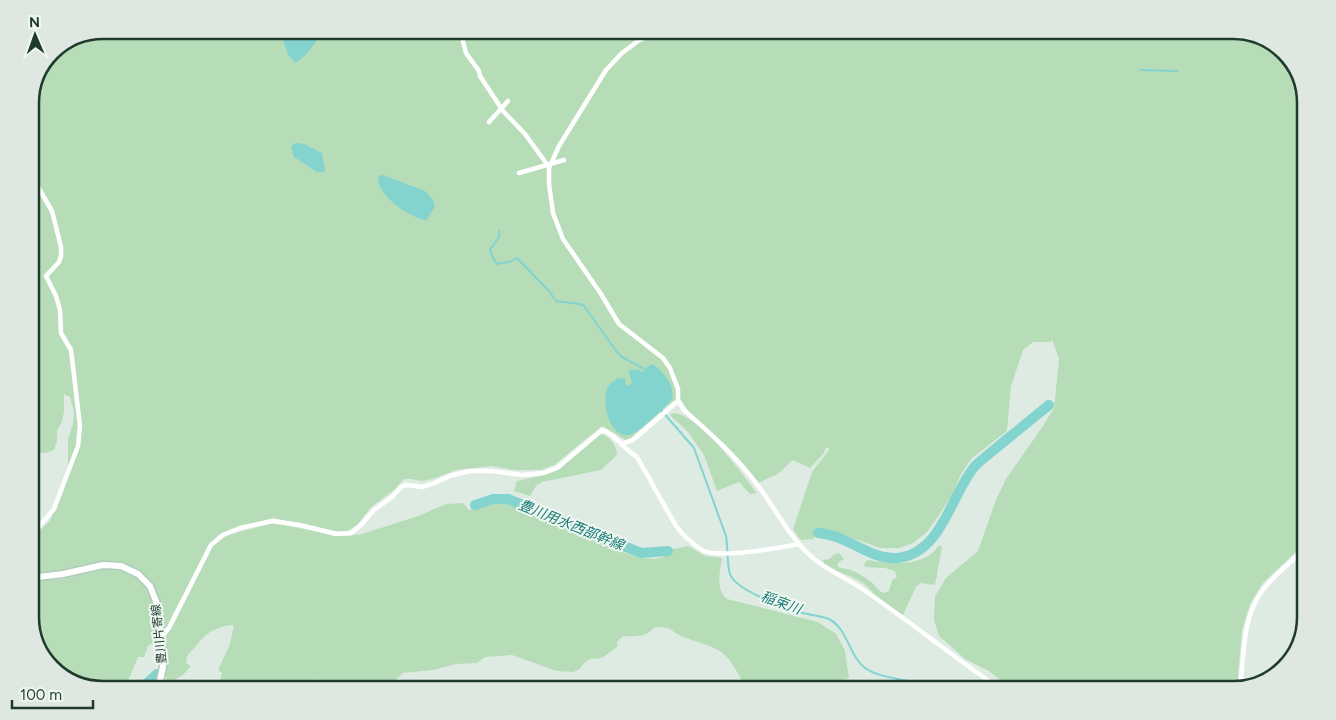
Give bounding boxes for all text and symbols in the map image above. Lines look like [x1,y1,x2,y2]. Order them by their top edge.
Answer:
north arrow [10,10,60,60]
text: N [29,14,40,31]
water label: 豊川用水西部幹線 [516,496,628,555]
water label: 稲束川 [758,588,806,619]
street label: 豊川片寄線 [149,603,169,665]
scale bar [12,678,94,710]
text: 100 m [20,686,62,704]

